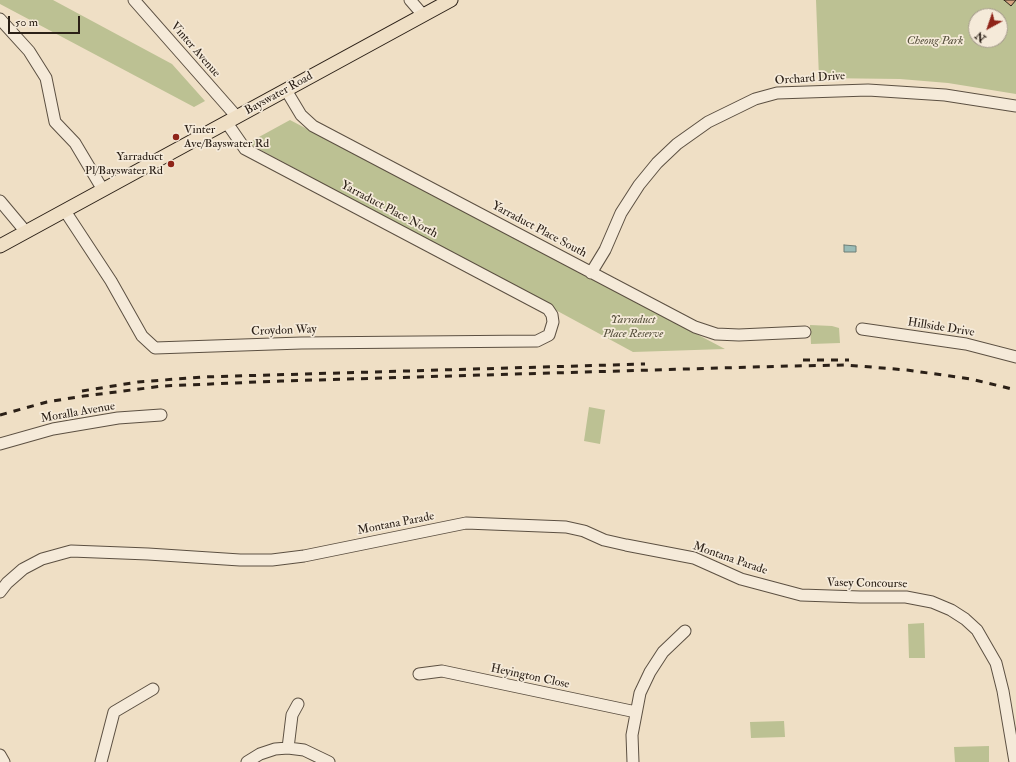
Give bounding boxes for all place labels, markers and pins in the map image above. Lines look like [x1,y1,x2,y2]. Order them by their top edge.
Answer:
place label: Vinter Ave/Bayswater Rd [184,123,269,151]
marker: Vinter Ave/Bayswater Rd [171,132,181,142]
place label: Yarraduct Pl/Bayswater Rd [85,150,163,178]
marker: Yarraduct Pl/Bayswater Rd [166,159,176,169]

